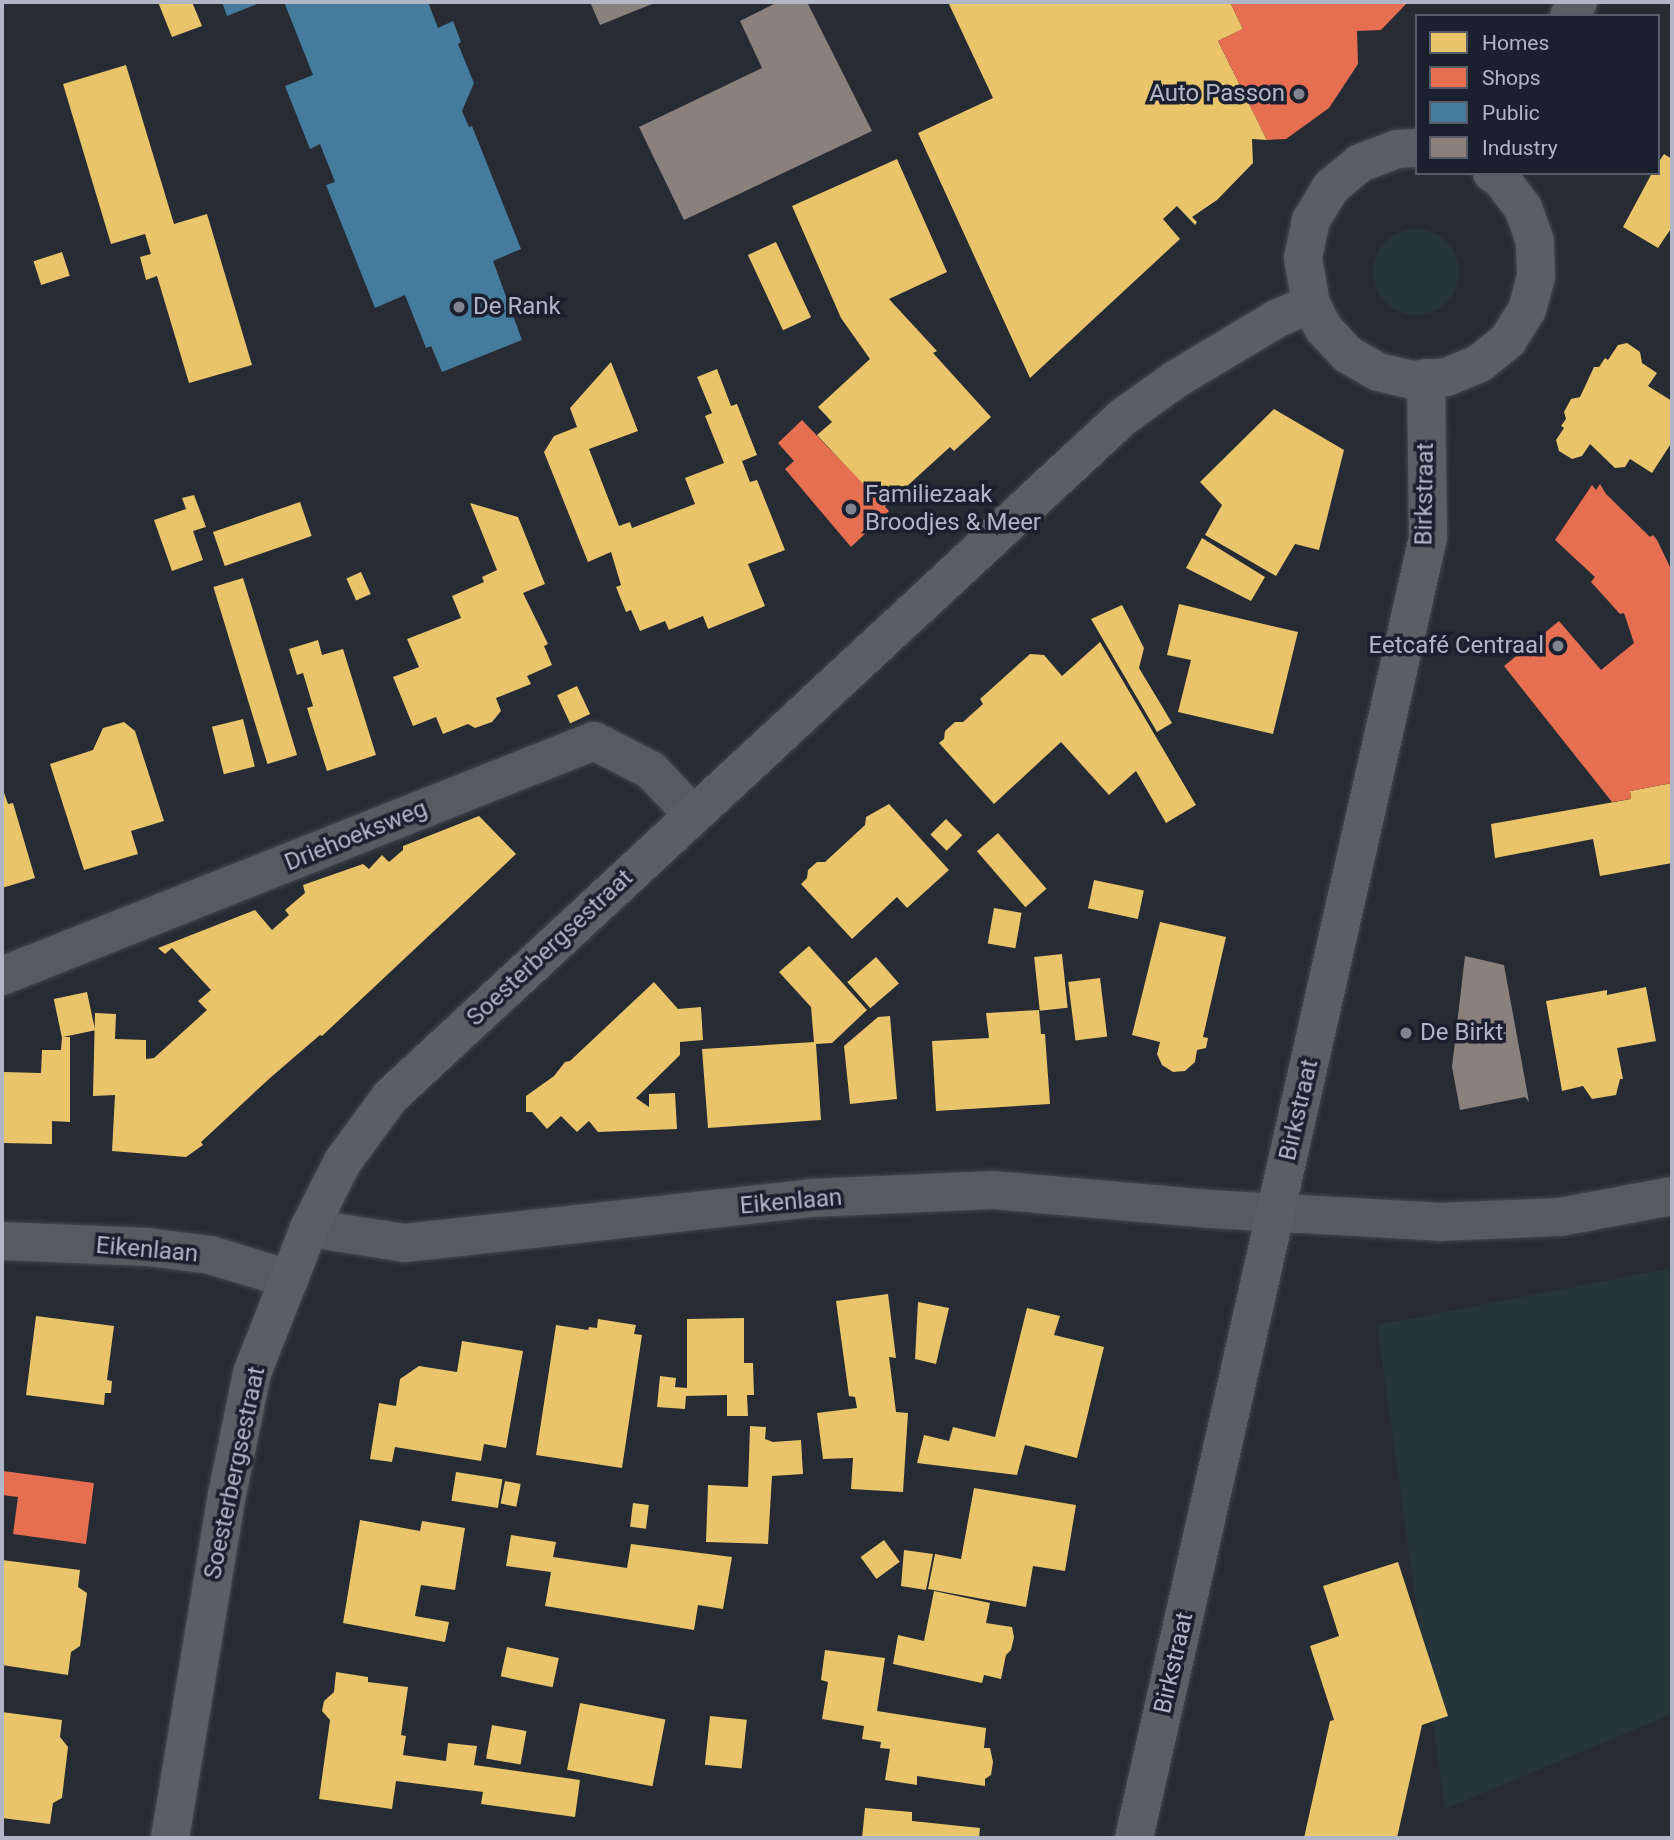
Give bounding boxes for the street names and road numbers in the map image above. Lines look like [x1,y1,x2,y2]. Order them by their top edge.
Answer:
street label: Birkstraat [1410,442,1440,546]
street label: Driehoeksweg [281,794,431,878]
street label: Soesterbergsestraat [461,864,639,1032]
street label: Birkstraat [1273,1057,1325,1163]
street label: Eikenlaan [739,1183,843,1221]
street label: Eikenlaan [95,1231,199,1269]
street label: Soesterbergsestraat [198,1364,272,1582]
street label: Birkstraat [1148,1610,1200,1716]

